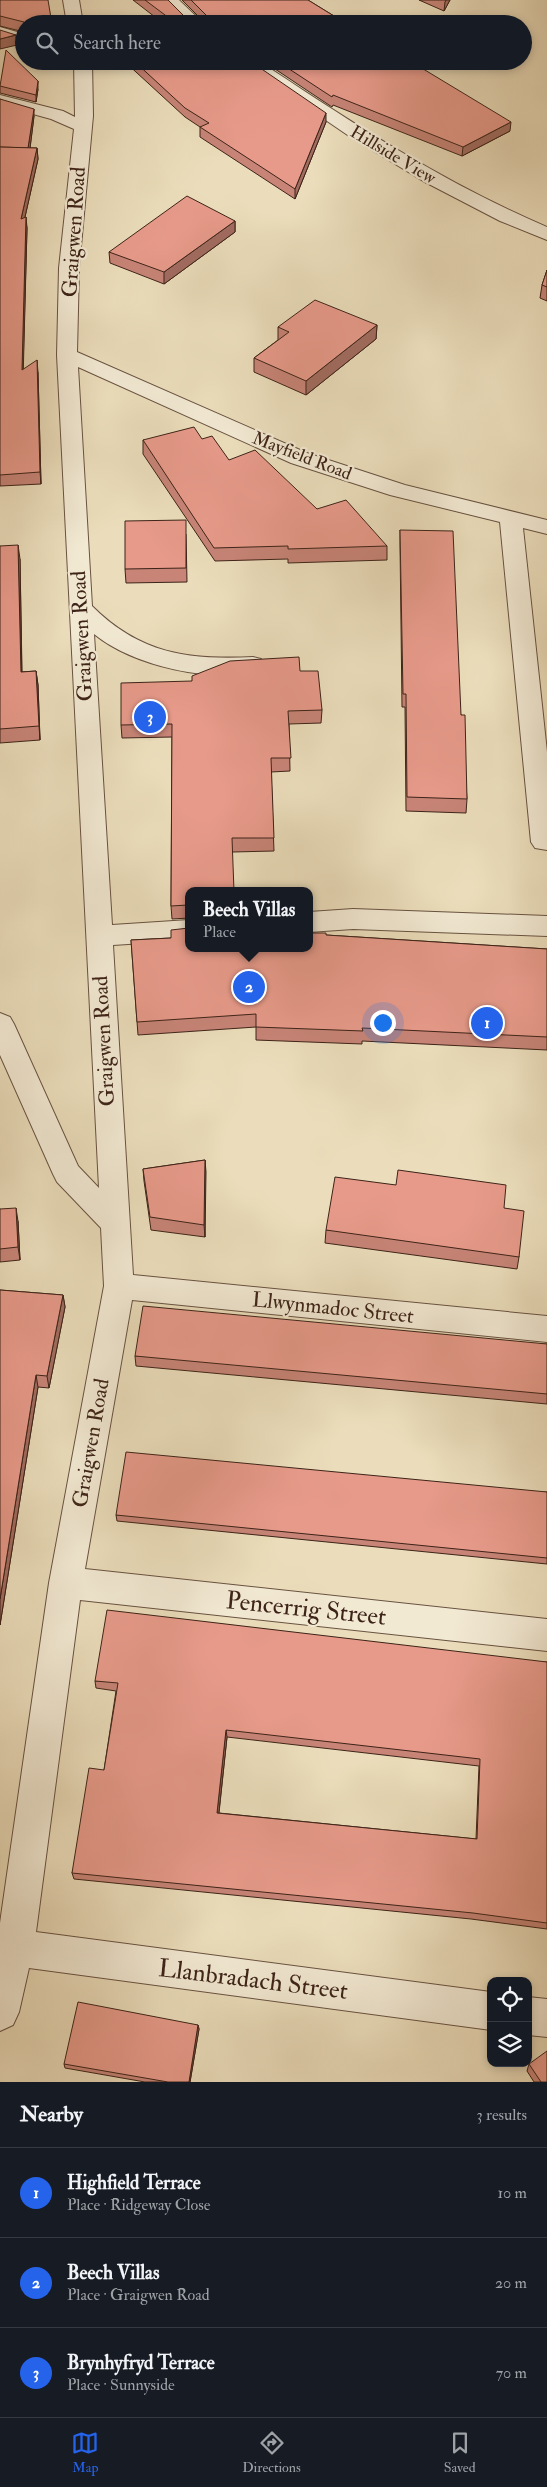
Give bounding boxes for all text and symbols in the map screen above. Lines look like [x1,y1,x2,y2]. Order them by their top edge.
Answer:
search box [15,15,532,70]
icon: search [33,29,61,57]
text: Search here [73,31,161,55]
street label: Hillside View [346,120,441,190]
street label: Graigwen Road [56,165,92,298]
street label: Mayfield Road [249,427,355,486]
street label: Graigwen Road [65,569,99,702]
pin: 3 [134,698,166,736]
popup [185,887,313,952]
text: Beech Villas [203,898,295,922]
text: Place [203,922,236,942]
pin: 2 [233,968,265,1006]
street label: Graigwen Road [87,974,121,1107]
pin: 1 [471,1004,503,1042]
your location [370,1010,396,1036]
street label: Llwynmadoc Street [251,1286,415,1330]
street label: Graigwen Road [66,1376,116,1510]
street label: Pencerrig Street [224,1585,388,1633]
street label: Llanbradach Street [156,1953,350,2007]
map controls [487,1977,532,2067]
button: locate [487,1977,532,2022]
button: layers [487,2022,532,2067]
text: Nearby [20,2101,83,2128]
text: 3 results [476,2105,527,2125]
text: Highfield Terrace [67,2171,201,2195]
text: 1 [33,2183,39,2203]
text: 10 m [497,2183,527,2203]
text: Place · Ridgeway Close [67,2195,210,2215]
text: Beech Villas [67,2261,159,2285]
text: 2 [32,2273,40,2293]
text: 20 m [495,2273,527,2293]
text: Place · Graigwen Road [67,2285,210,2305]
text: Brynhyfryd Terrace [67,2351,215,2375]
text: 3 [33,2363,39,2383]
text: 70 m [496,2363,527,2383]
text: Place · Sunnyside [67,2375,175,2395]
tab: Map [71,2429,99,2476]
tab: Directions [242,2429,301,2476]
tab: Saved [444,2429,476,2476]

